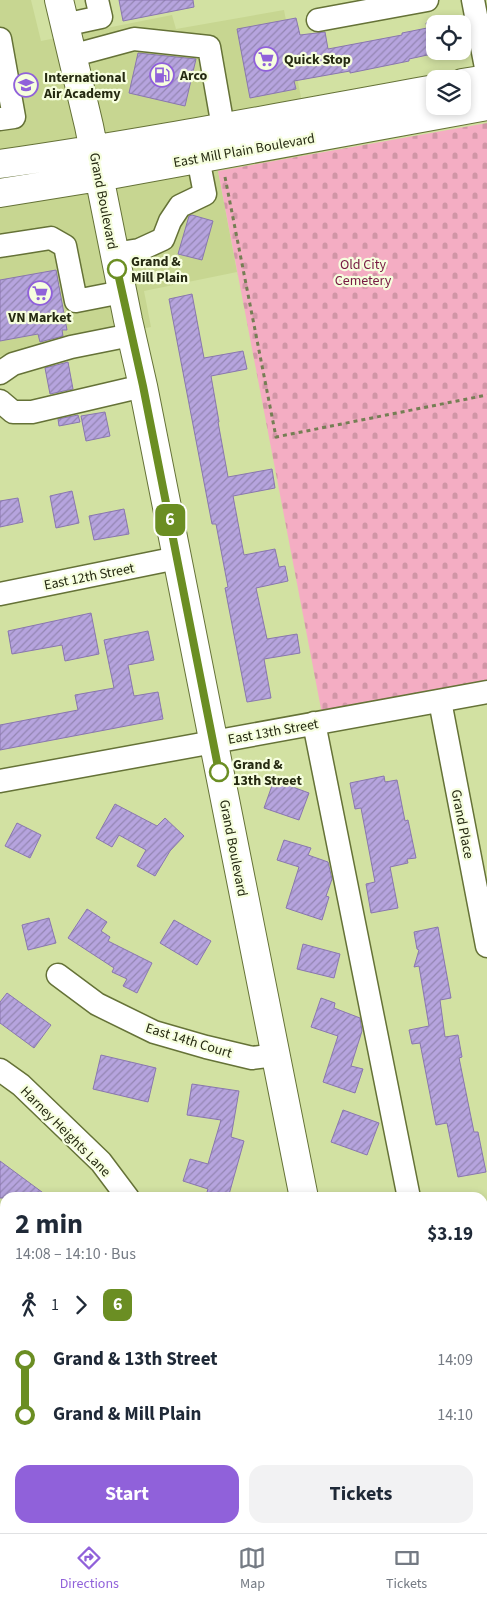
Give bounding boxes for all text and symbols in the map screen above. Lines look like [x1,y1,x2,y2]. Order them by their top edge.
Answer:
map controls [426,15,471,115]
button: locate [426,15,471,60]
supermarket icon: Quick Stop [253,46,279,72]
place label: Quick Stop [284,50,351,70]
fuel station icon: Arco [149,62,175,88]
place label: Arco [179,66,208,86]
place label: International Air Academy [43,68,126,104]
button: layers [426,70,471,115]
school or university icon: International Air Academy [13,72,39,98]
street label: East Mill Plain Boulevard [172,129,317,173]
street label: Grand Boulevard [84,151,122,251]
place label: Grand & Mill Plain [131,252,188,288]
park label: Old City Cemetery [335,255,392,291]
marker: Grand & Mill Plain [107,259,127,279]
supermarket icon: VN Market [27,280,53,306]
place label: VN Market [7,308,72,328]
line badge: 6 [154,504,186,536]
text: 6 [165,507,175,532]
street label: East 12th Street [42,558,136,596]
street label: East 13th Street [226,714,320,750]
place label: Grand & 13th Street [233,755,302,791]
marker: Grand & 13th Street [209,762,229,782]
street label: Grand Place [446,788,479,861]
street label: Grand Boulevard [214,798,252,898]
street label: East 14th Court [143,1018,235,1064]
street label: Harney Heights Lane [15,1082,115,1182]
text: 2 min [15,1204,83,1244]
text: $3.19 [427,1221,473,1248]
text: 14:08 – 14:10 · Bus [15,1243,136,1265]
icon: walk [15,1291,43,1319]
icon: forward [67,1291,95,1319]
text: 6 [113,1292,122,1317]
text: 1 [51,1294,59,1316]
text: Grand & 13th Street [53,1346,218,1373]
text: 14:09 [437,1349,473,1371]
text: Grand & Mill Plain [53,1401,201,1428]
text: 14:10 [437,1404,473,1426]
button: Start [15,1465,239,1523]
button: Tickets [249,1465,473,1523]
tab: Directions [60,1544,119,1594]
tab: Map [238,1544,266,1594]
tab: Tickets [386,1544,427,1594]

